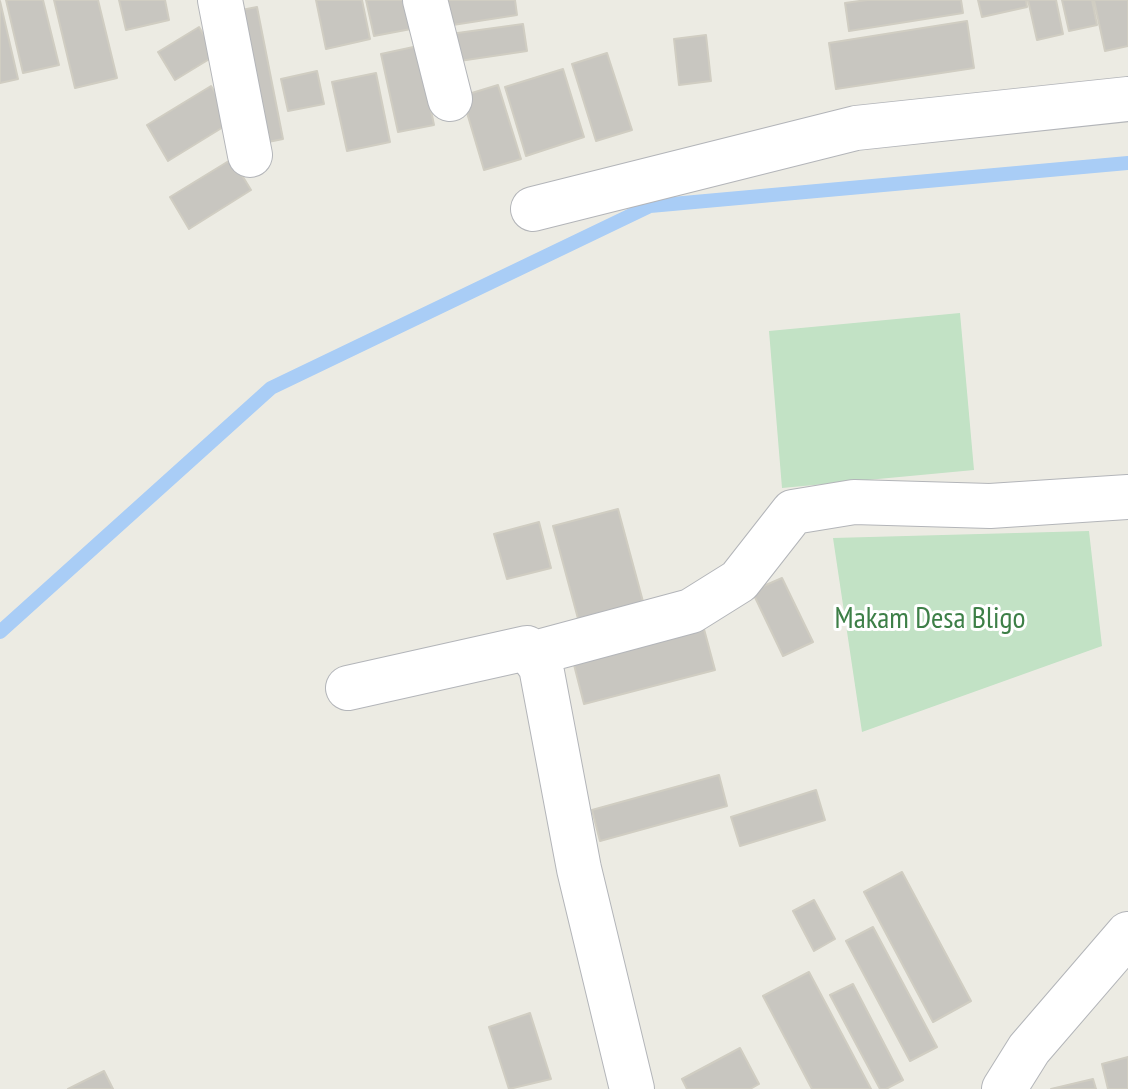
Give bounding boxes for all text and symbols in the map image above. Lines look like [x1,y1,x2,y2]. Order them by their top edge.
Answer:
park label: Makam Desa Bligo [835,601,1025,637]

